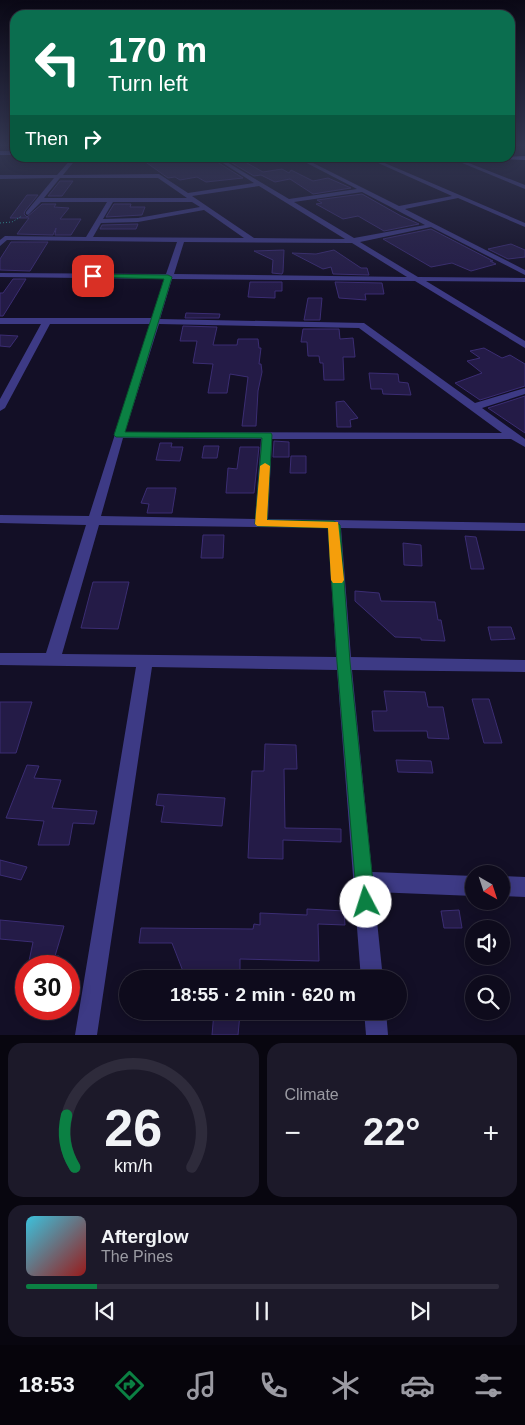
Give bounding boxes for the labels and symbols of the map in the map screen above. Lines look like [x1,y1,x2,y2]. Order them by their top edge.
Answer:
pin [72,255,114,297]
north arrow [465,865,510,910]
position arrow [339,875,391,927]
speed limit sign: 30 [15,955,80,1020]

